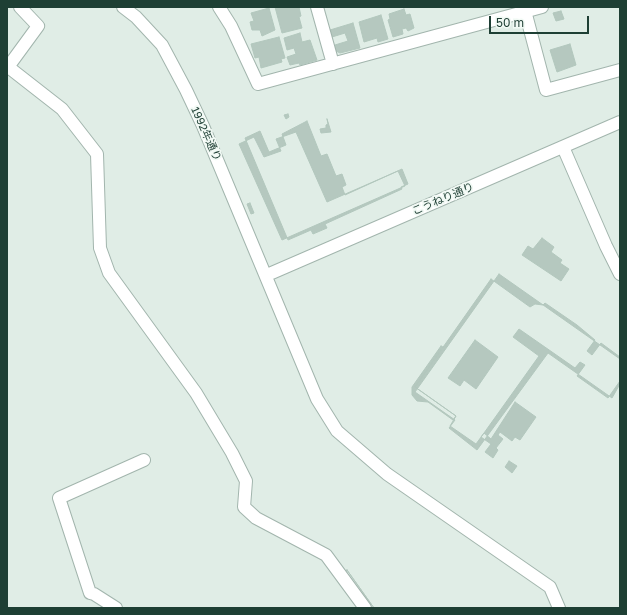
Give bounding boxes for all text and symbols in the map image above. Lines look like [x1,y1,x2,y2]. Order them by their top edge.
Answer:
scale bar [491,8,591,34]
text: 50 m [496,15,524,30]
street label: 1992年通り [188,105,224,163]
street label: こうねり通り [410,180,476,218]

